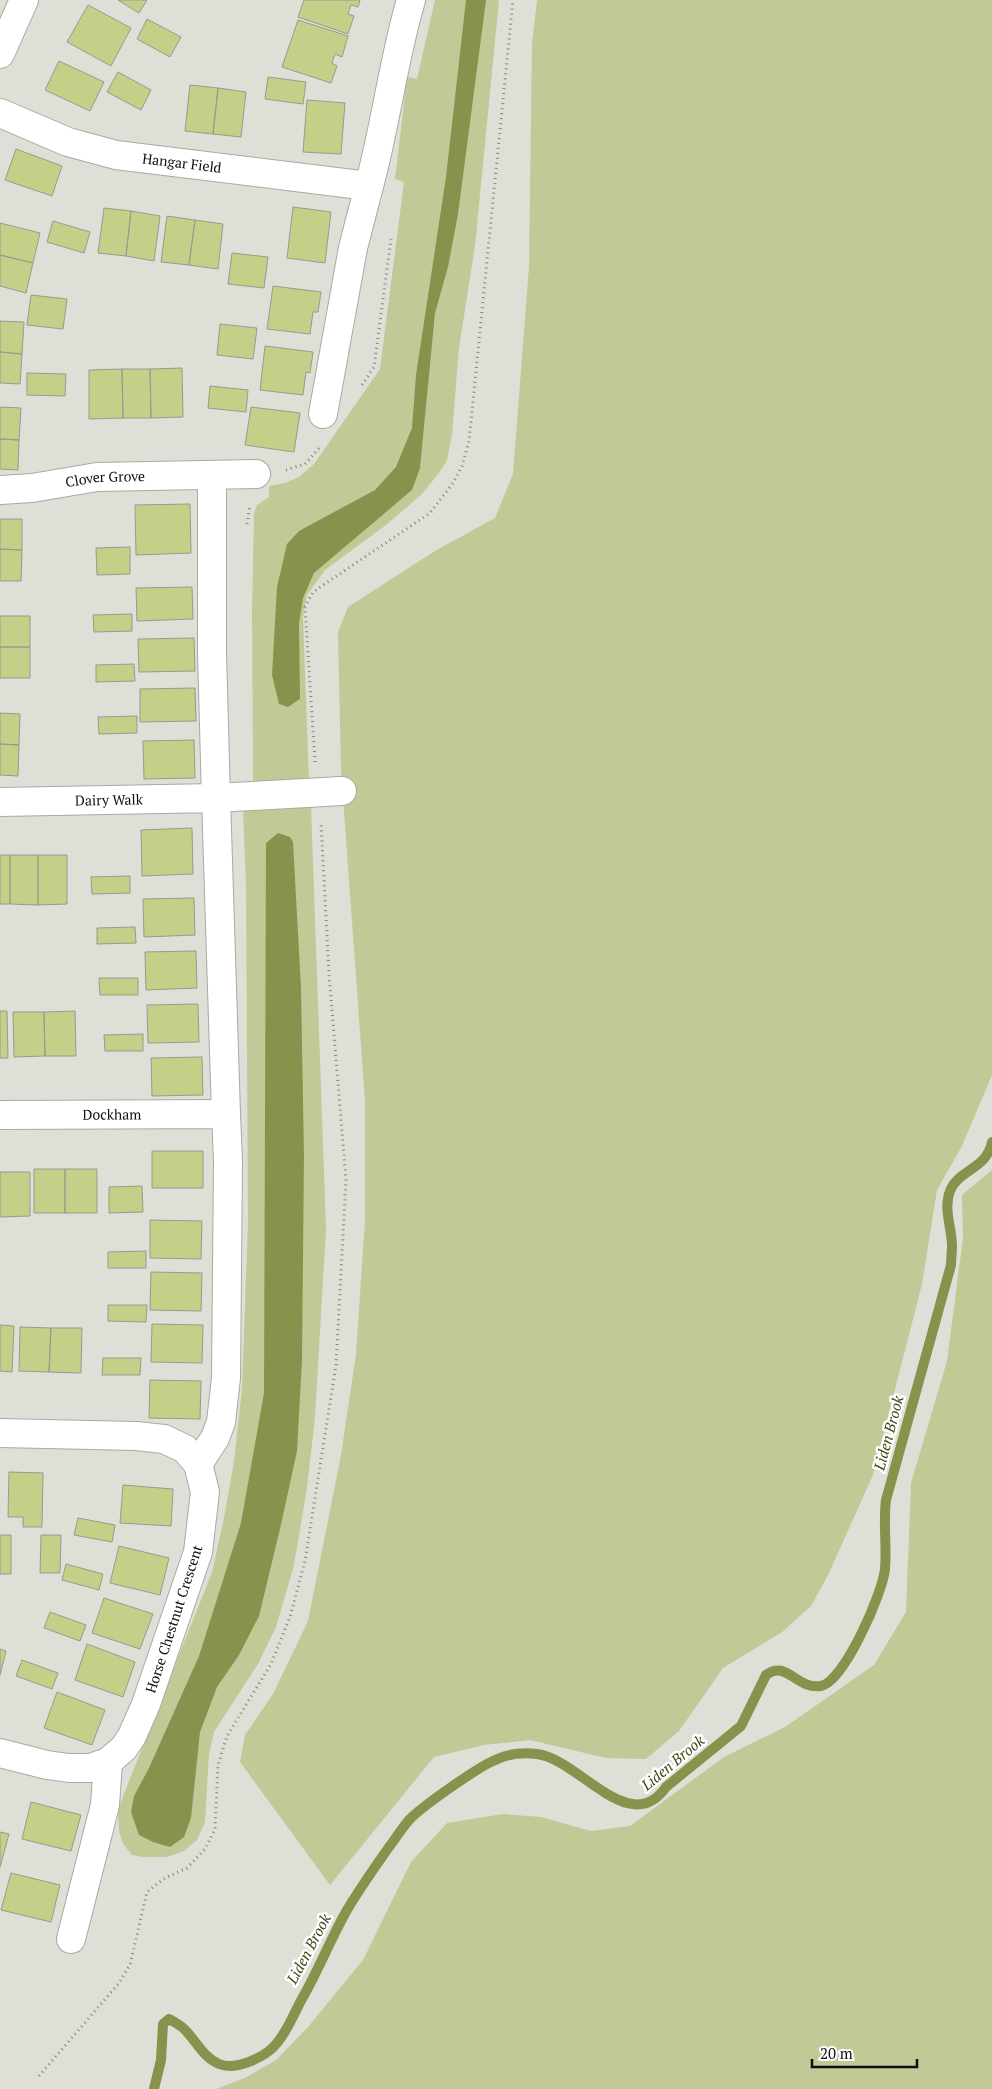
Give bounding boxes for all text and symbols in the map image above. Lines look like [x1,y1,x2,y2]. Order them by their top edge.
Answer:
street label: Hangar Field [141,148,223,177]
street label: Clover Grove [64,466,145,491]
street label: Dairy Walk [75,789,144,810]
street label: Dockham [83,1104,141,1124]
water label: Liden Brook [868,1393,908,1473]
street label: Horse Chestnut Crescent [141,1542,207,1695]
water label: Liden Brook [636,1730,709,1795]
water label: Liden Brook [281,1909,335,1988]
scale bar [812,2036,917,2068]
text: 20 m [820,2043,853,2063]

